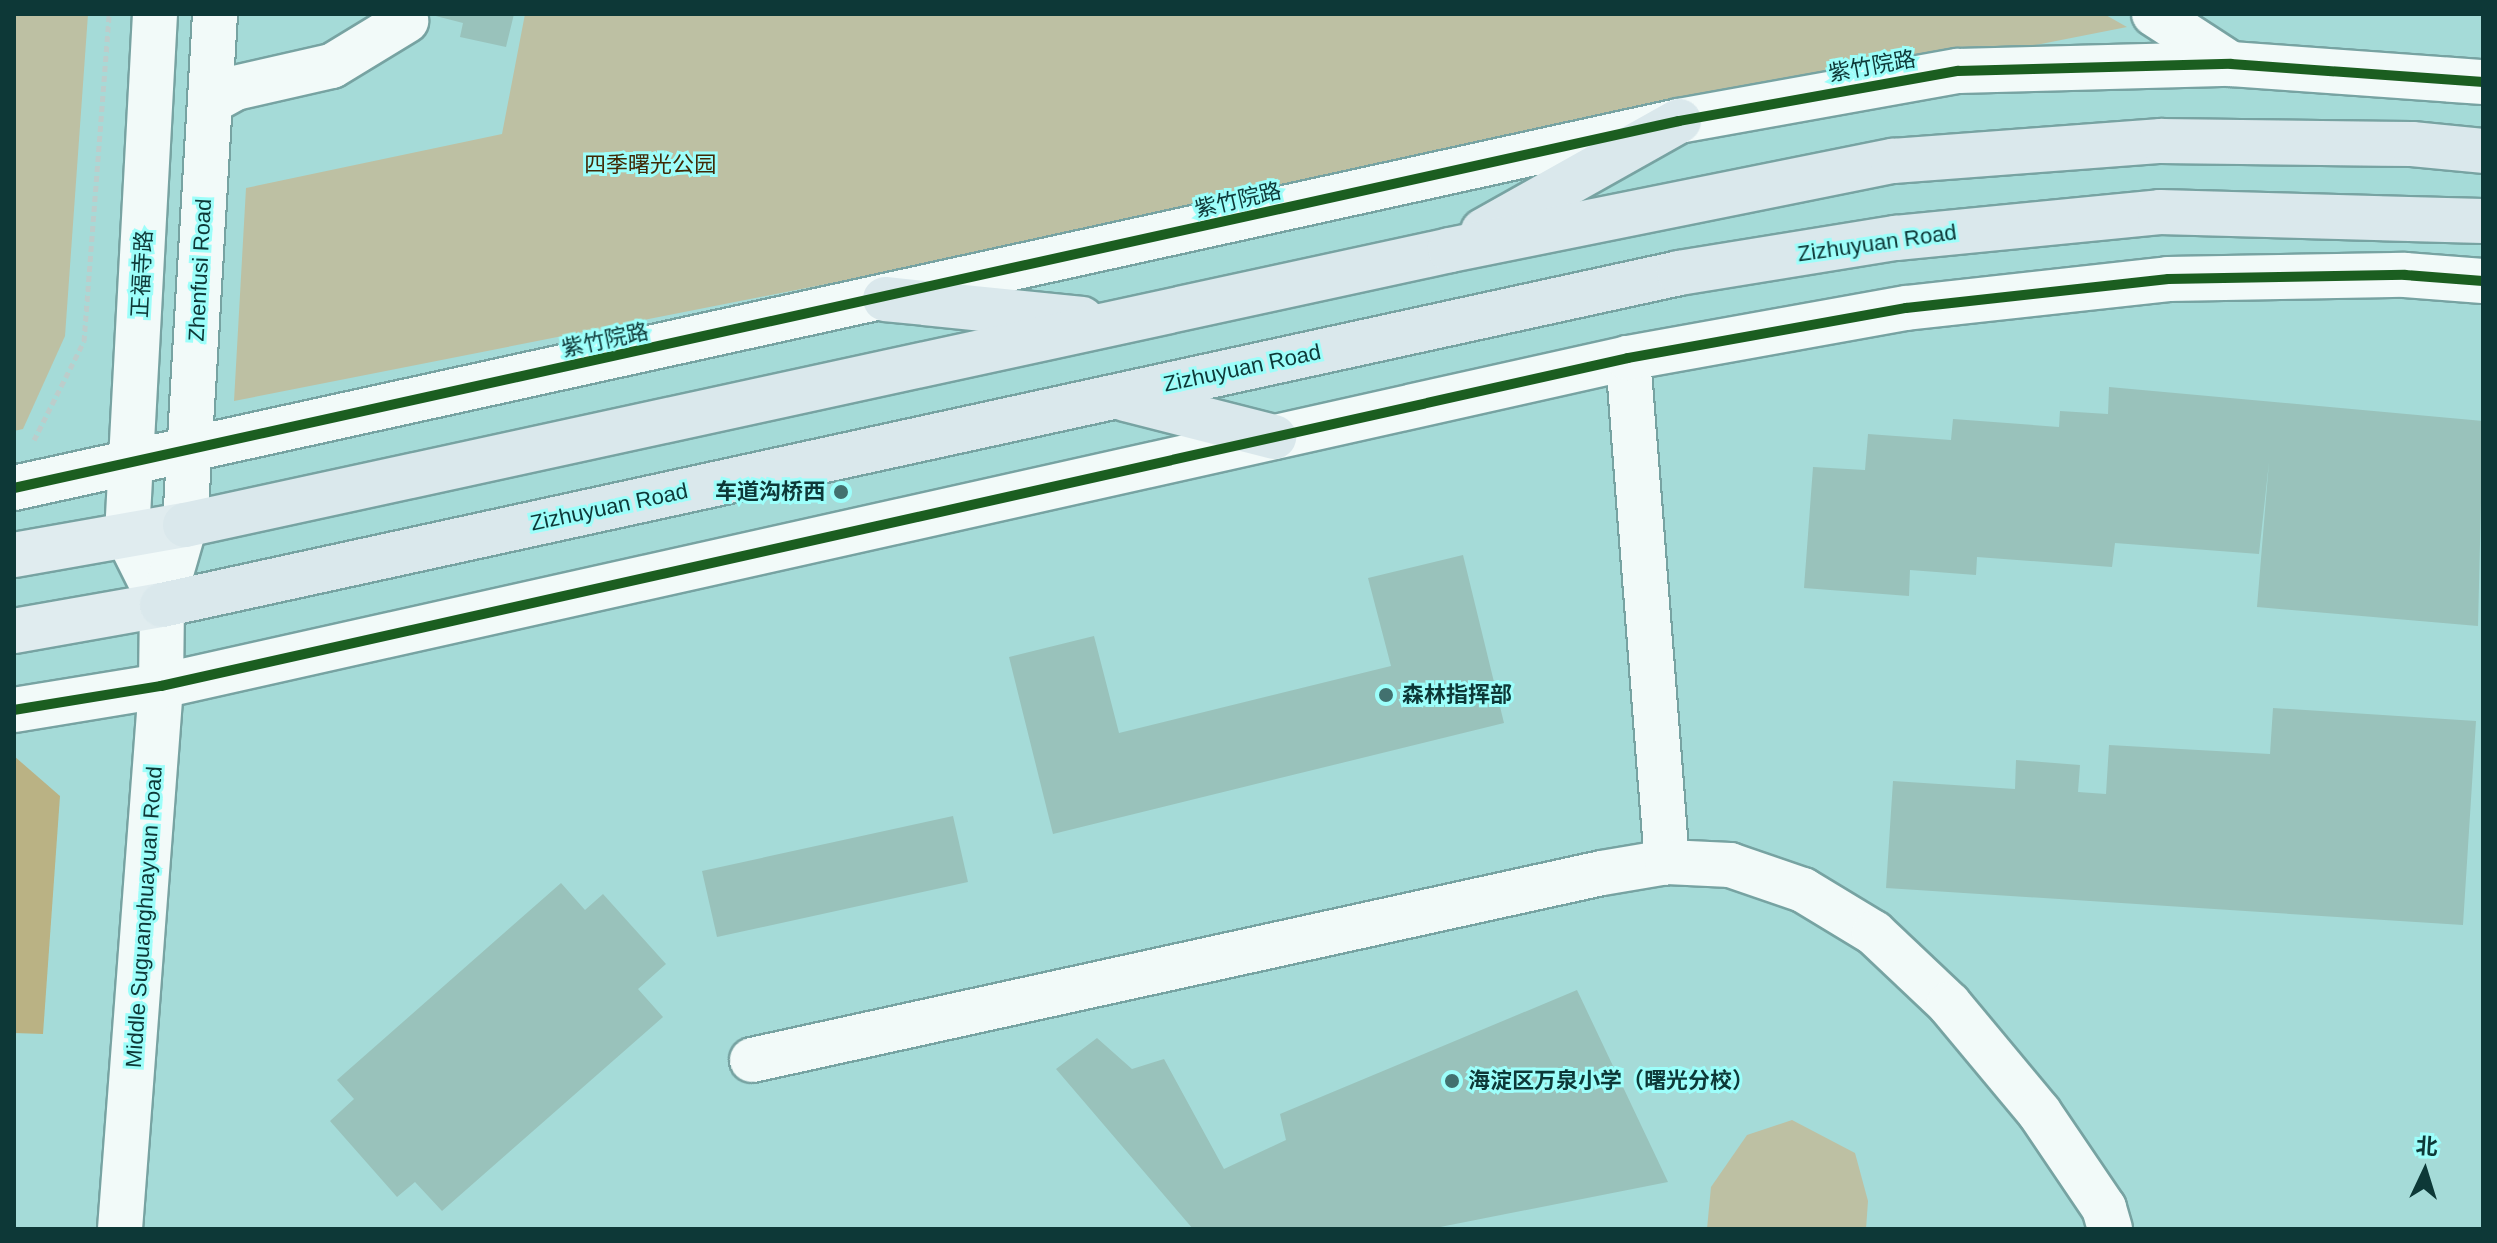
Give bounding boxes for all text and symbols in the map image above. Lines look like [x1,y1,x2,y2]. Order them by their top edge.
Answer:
street label: 紫竹院路 [1826,45,1918,87]
park label: 四季曙光公园 [584,152,716,178]
street label: 紫竹院路 [1192,177,1284,223]
street label: Zhenfusi Road [183,198,217,342]
street label: Zizhuyuan Road [1796,219,1958,267]
street label: 正福寺路 [127,229,157,319]
street label: 紫竹院路 [559,318,651,362]
street label: Zizhuyuan Road [1161,338,1323,398]
street label: Zizhuyuan Road [528,477,690,537]
place label: 车道沟桥西 [715,479,825,505]
marker: 车道沟桥西 [832,483,850,501]
place label: 森林指挥部 [1402,682,1512,708]
marker: 森林指挥部 [1377,686,1395,704]
street label: Middle Suguanghuayuan Road [120,765,168,1069]
place label: 海淀区万泉小学（曙光分校） [1468,1068,1754,1094]
marker: 海淀区万泉小学（曙光分校） [1443,1072,1461,1090]
north arrow [2385,1131,2465,1211]
text: 北 [2415,1133,2439,1160]

